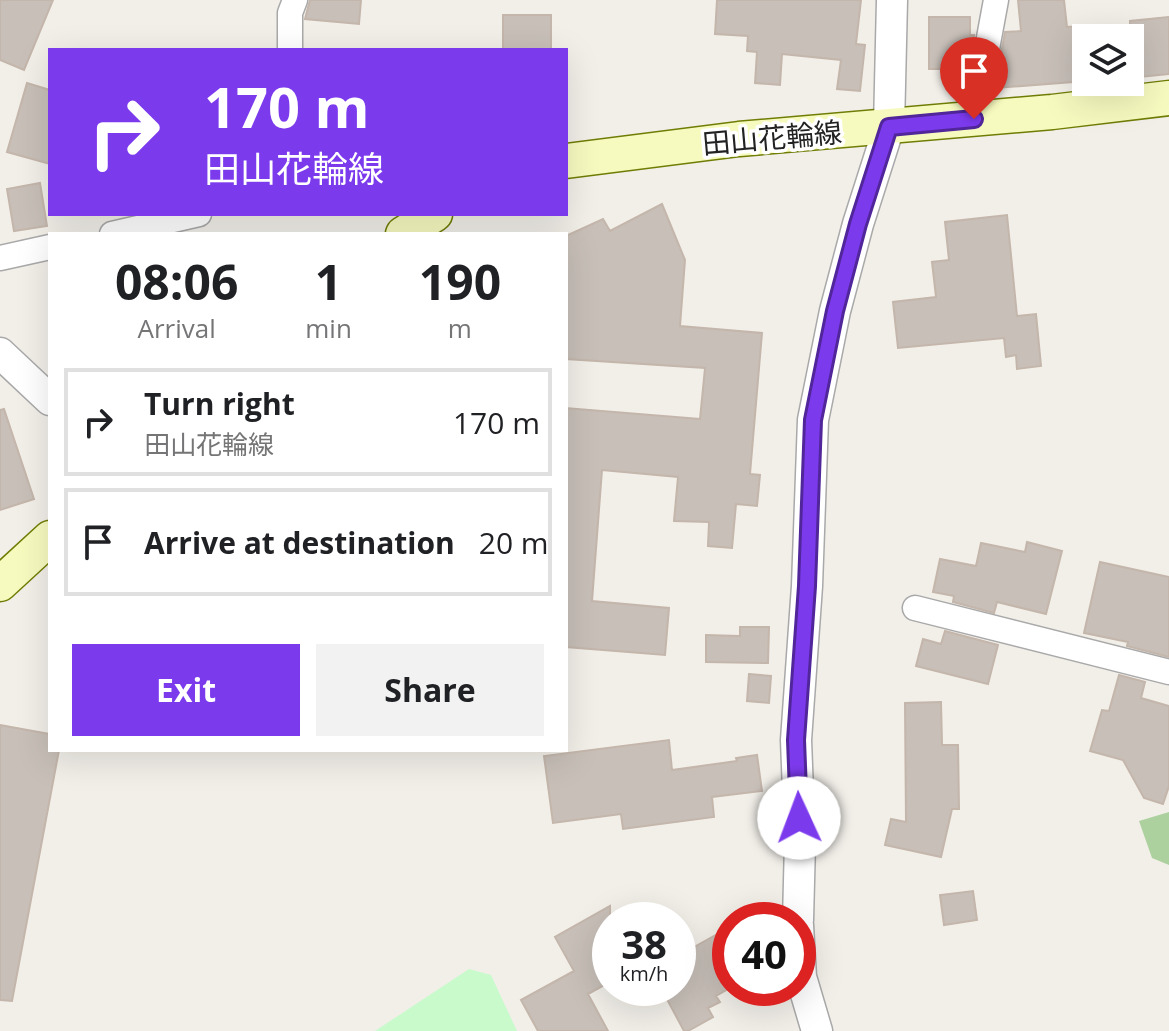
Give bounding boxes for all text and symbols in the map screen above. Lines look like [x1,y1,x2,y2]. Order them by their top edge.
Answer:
map controls [1072,24,1144,96]
button: layers [1072,24,1144,96]
pin [940,37,1008,119]
icon: arrive [952,49,996,93]
text: 170 m [204,68,370,144]
icon: right [72,80,176,184]
street label: 田山花輪線 [701,112,843,162]
text: 田山花輪線 [204,144,384,193]
text: 08:06 [115,249,238,314]
text: 1 [315,249,342,314]
text: 190 [419,249,501,314]
text: Arrival [137,310,216,346]
text: min [305,310,352,346]
text: m [448,310,472,346]
text: Turn right [144,383,295,424]
icon: right [76,400,120,444]
text: 170 m [453,402,540,443]
text: 田山花輪線 [144,426,274,462]
icon: arrive [76,520,120,564]
text: Arrive at destination [144,522,455,563]
text: 20 m [479,522,549,563]
button: Exit [72,644,300,736]
button: Share [316,644,544,736]
position arrow [757,776,841,860]
speed limit sign: 40 [712,902,816,1006]
text: 38 [621,916,667,971]
text: km/h [620,960,668,987]

